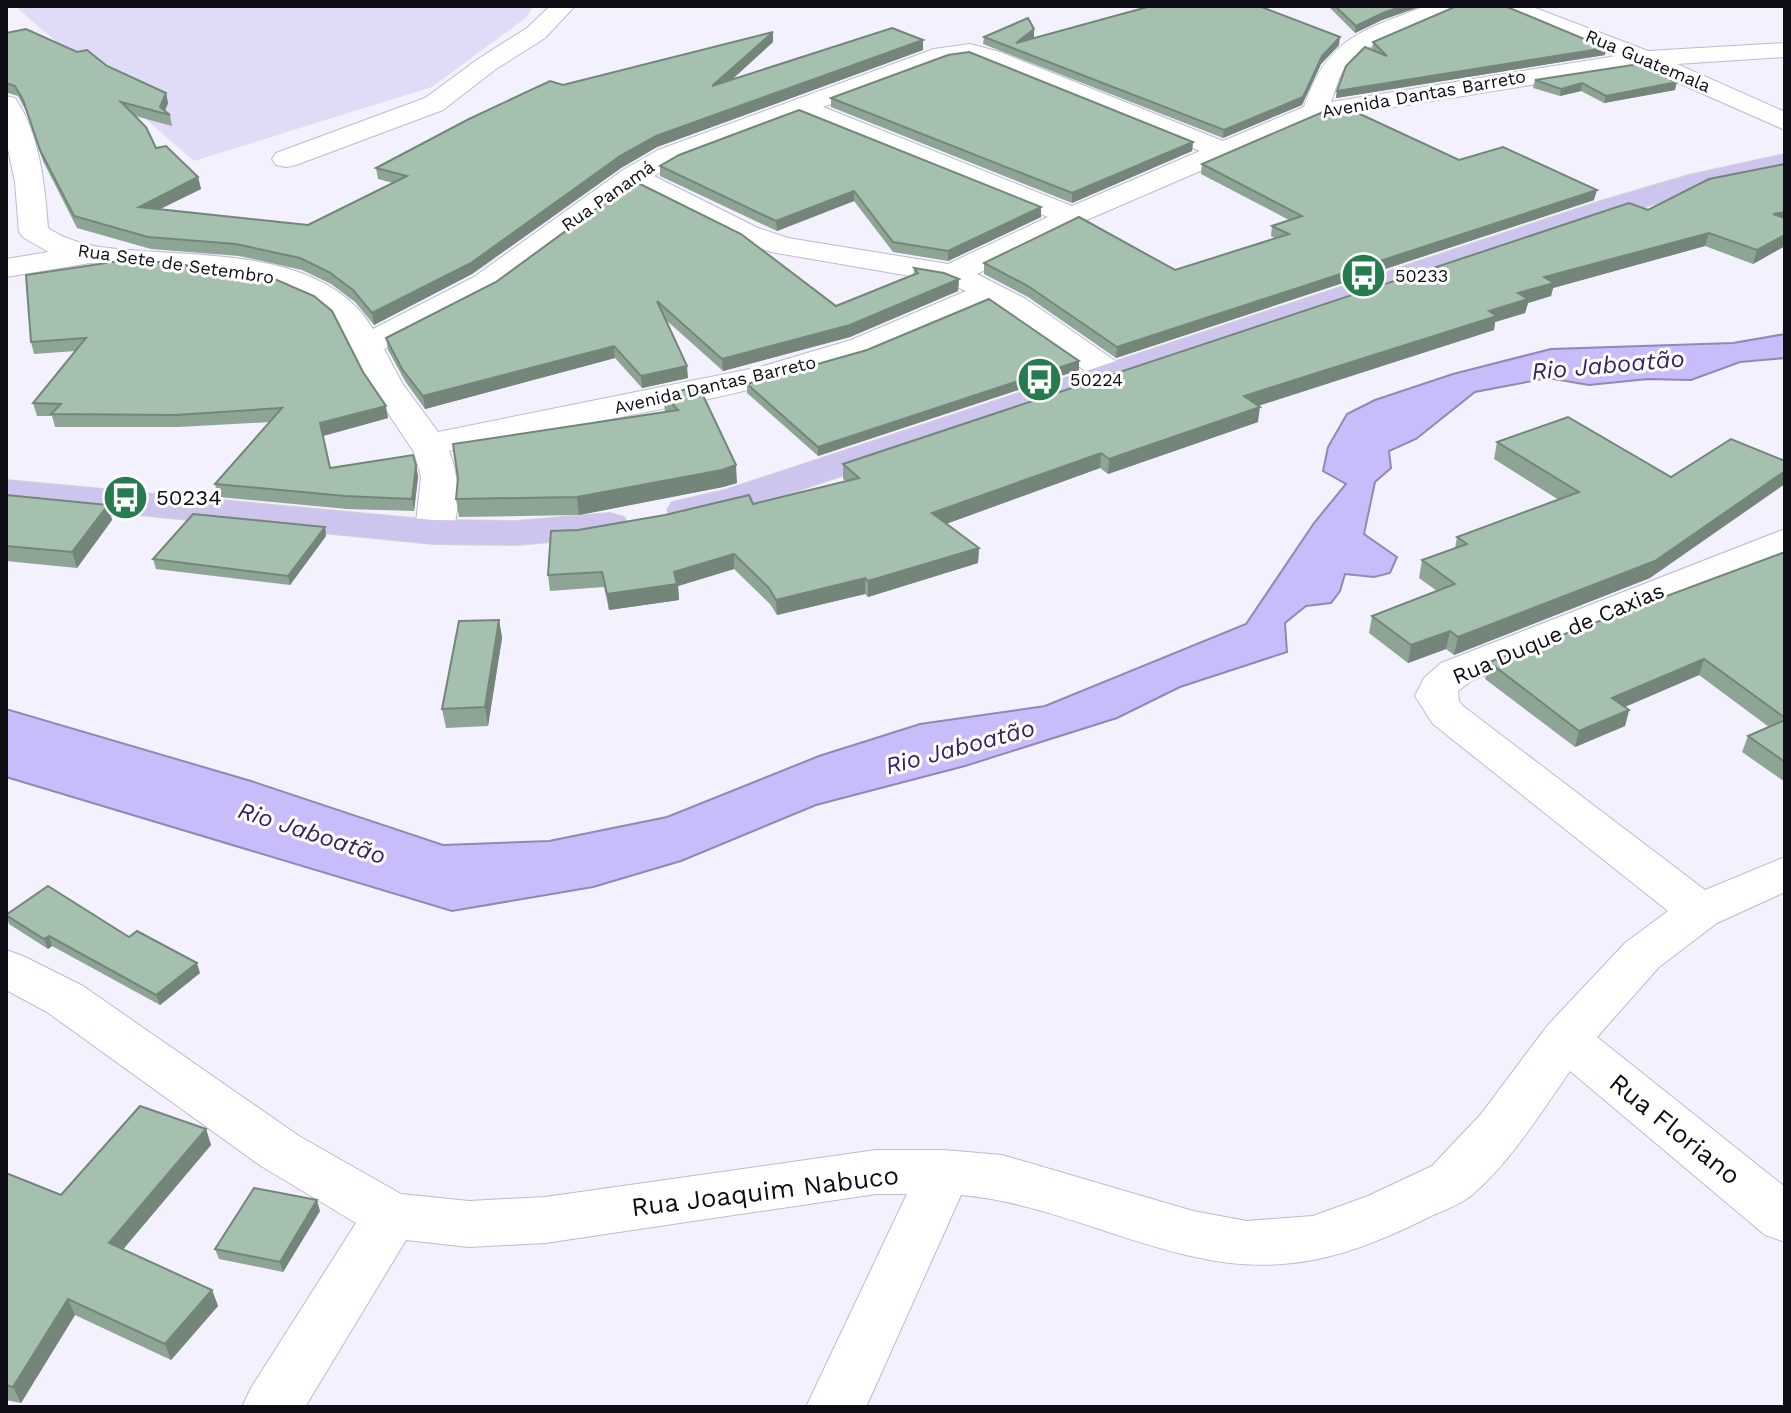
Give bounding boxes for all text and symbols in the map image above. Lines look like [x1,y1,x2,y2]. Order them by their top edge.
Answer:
street label: Rua Guatemala [1583,25,1714,96]
street label: Avenida Dantas Barreto [1320,65,1527,122]
street label: Rua Panamá [557,156,658,235]
street label: Rua Sete de Setembro [76,239,276,288]
bus stop icon: 50233 [1340,252,1388,300]
place label: 50233 [1395,265,1448,286]
water label: Rio Jaboatão [1530,344,1686,386]
street label: Avenida Dantas Barreto [612,351,818,418]
bus stop icon: 50224 [1015,356,1063,404]
place label: 50224 [1070,369,1123,390]
bus stop icon: 50234 [101,473,149,521]
place label: 50234 [156,485,222,510]
street label: Rua Duque de Caxias [1449,577,1668,689]
water label: Rio Jaboatão [882,714,1038,780]
water label: Rio Jaboatão [235,796,389,870]
street label: Rua Floriano [1604,1067,1746,1191]
street label: Rua Joaquim Nabuco [630,1160,900,1222]

